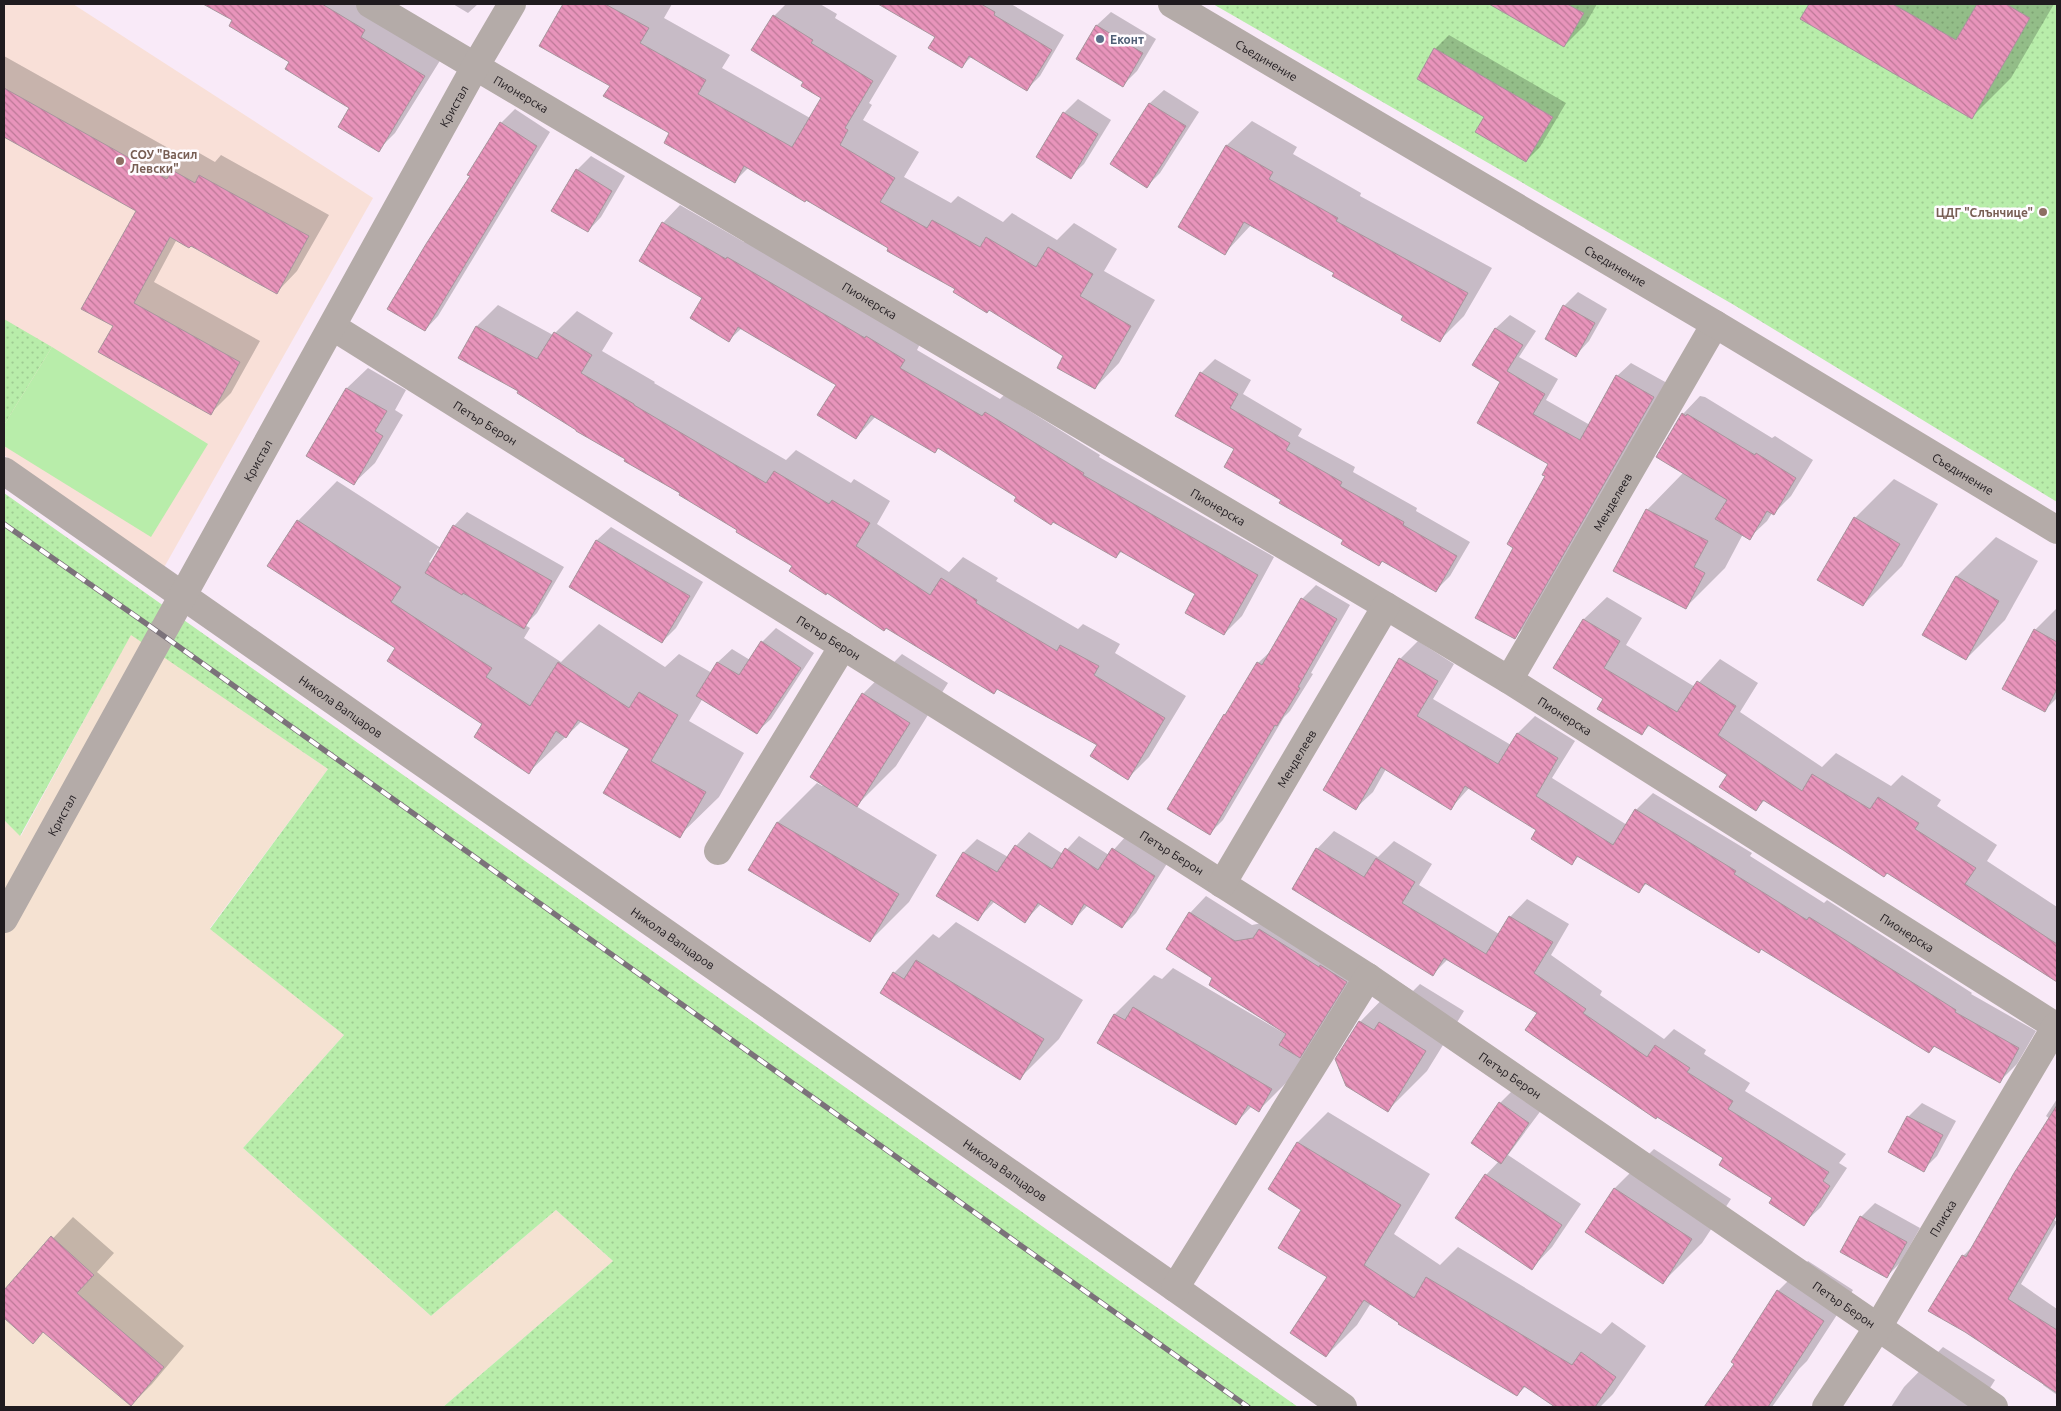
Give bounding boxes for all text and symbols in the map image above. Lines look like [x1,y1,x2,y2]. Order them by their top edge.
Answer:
marker: Еконт [1094,33,1106,45]
place label: Еконт [1110,33,1144,46]
street label: Съединение [1234,37,1300,83]
street label: Пионерска [492,73,551,115]
street label: Кристал [437,83,470,129]
place label: СОУ "Васил Левски" [130,148,198,175]
marker: СОУ "Васил Левски" [114,155,126,167]
place label: ЦДГ "Слънчице" [1936,206,2033,219]
marker: ЦДГ "Слънчице" [2037,206,2049,218]
street label: Съединение [1583,242,1649,289]
street label: Пионерска [840,279,899,321]
street label: Петър Берон [451,398,520,447]
street label: Кристал [241,437,274,484]
street label: Съединение [1930,450,1996,497]
street label: Менделеев [1590,470,1634,533]
street label: Пионерска [1189,485,1248,528]
street label: Петър Берон [795,613,863,662]
street label: Никола Вапцаров [297,673,385,740]
street label: Пионерска [1536,694,1594,737]
street label: Менделеев [1274,727,1318,789]
street label: Кристал [45,792,78,838]
street label: Петър Берон [1138,827,1206,877]
street label: Никола Вапцаров [629,904,718,972]
street label: Пионерска [1878,910,1937,954]
street label: Петър Берон [1477,1049,1544,1101]
street label: Никола Вапцаров [961,1136,1050,1203]
street label: Плиска [1927,1197,1958,1239]
street label: Петър Берон [1811,1278,1878,1330]

